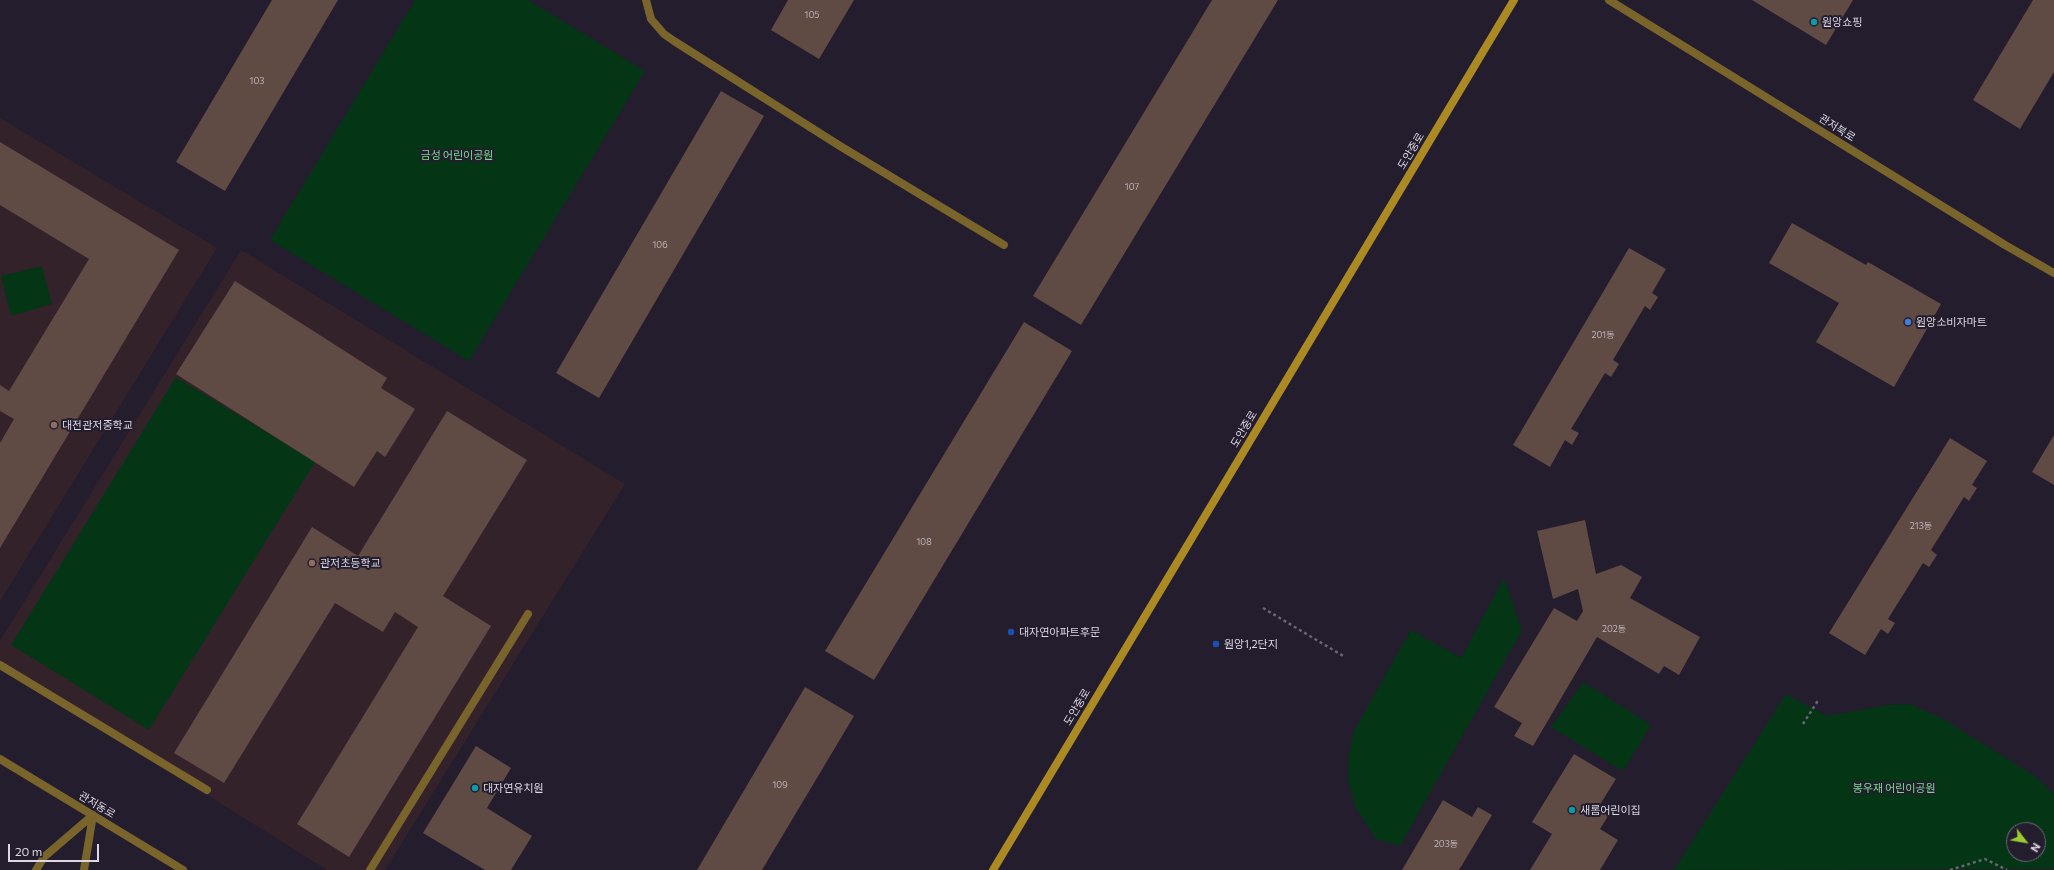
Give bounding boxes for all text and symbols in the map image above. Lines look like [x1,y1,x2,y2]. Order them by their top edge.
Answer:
house number: 105 [805,10,819,20]
place label: 원앙쇼핑 [1822,15,1862,29]
marker: 원앙쇼핑 [1809,17,1819,27]
house number: 103 [250,76,264,86]
street label: 관저북로 [1816,112,1858,144]
street label: 도안중로 [1395,130,1427,172]
park label: 금성 어린이공원 [421,148,493,162]
house number: 107 [1125,182,1139,192]
house number: 106 [652,240,668,250]
place label: 원앙소비자마트 [1916,315,1987,329]
marker: 원앙소비자마트 [1903,317,1913,327]
house number: 201동 [1592,330,1614,340]
street label: 도안중로 [1228,408,1260,450]
place label: 대전관저중학교 [62,418,133,432]
marker: 대전관저중학교 [49,420,59,430]
house number: 213동 [1910,521,1932,531]
house number: 108 [916,537,932,547]
place label: 관저초등학교 [320,556,381,570]
marker: 관저초등학교 [307,558,317,568]
house number: 202동 [1602,624,1626,634]
place label: 대자연아파트후문 [1019,625,1100,639]
marker: 대자연아파트후문 [1006,627,1016,637]
place label: 원앙1,2단지 [1224,637,1278,651]
marker: 원앙1,2단지 [1211,639,1221,649]
street label: 도안중로 [1061,686,1093,728]
house number: 109 [772,780,788,790]
place label: 대자연유치원 [483,781,544,795]
park label: 봉우재 어린이공원 [1852,781,1936,795]
marker: 대자연유치원 [470,783,480,793]
street label: 관저동로 [76,789,118,821]
place label: 새롬어린이집 [1580,803,1641,817]
marker: 새롬어린이집 [1567,805,1577,815]
north arrow [2006,822,2046,862]
scale bar [10,836,101,862]
house number: 203동 [1434,839,1458,849]
text: N [2028,841,2044,855]
text: 20 m [15,844,42,858]

